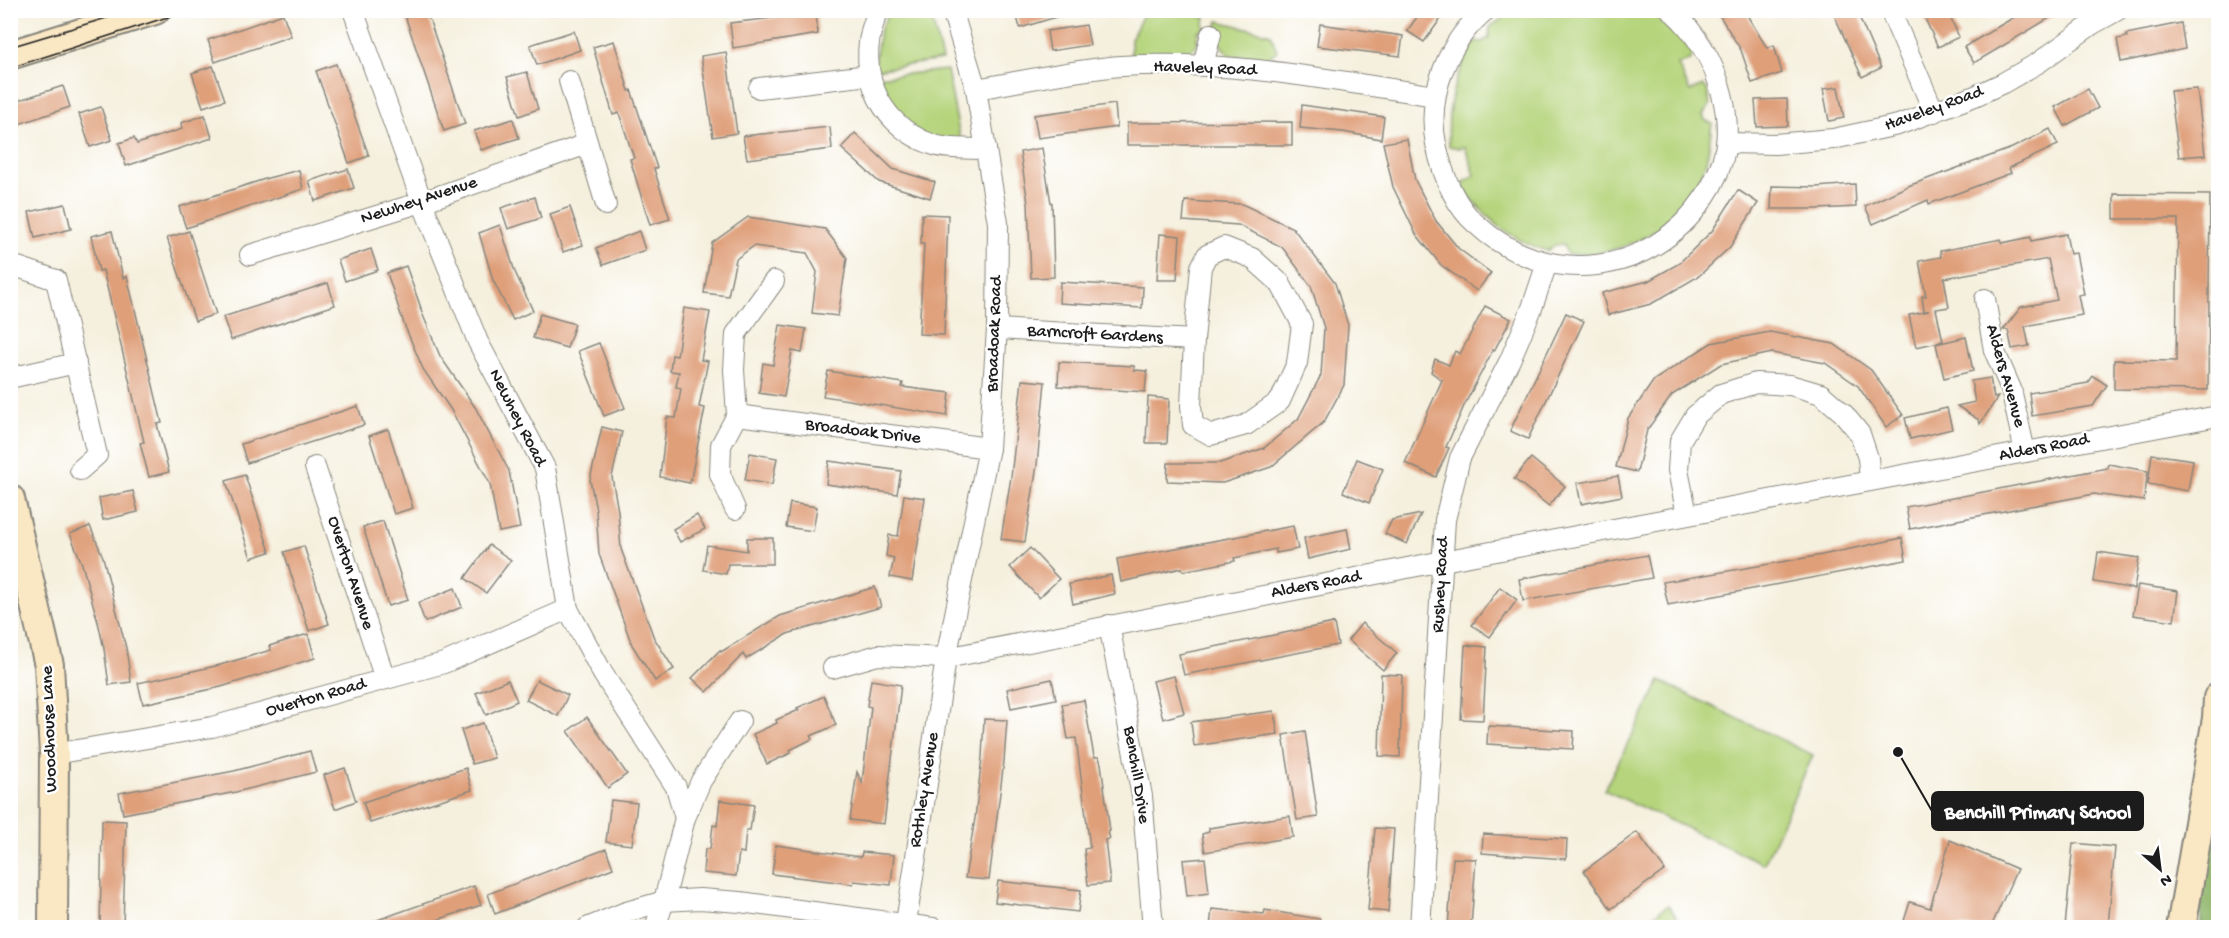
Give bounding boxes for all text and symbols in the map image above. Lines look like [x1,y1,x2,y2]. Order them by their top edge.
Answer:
street label: Haveley Road [1153,57,1258,81]
street label: Haveley Road [1882,81,1987,137]
street label: Newhey Avenue [358,172,481,230]
street label: Broadoak Road [982,274,1008,394]
street label: Barncroft Gardens [1026,321,1165,349]
street label: Alders Avenue [1980,322,2030,430]
street label: Newhey Road [483,366,551,471]
street label: Broadoak Drive [803,414,923,450]
street label: Alders Road [1997,429,2092,467]
street label: Overton Avenue [322,514,378,633]
street label: Rushey Road [1428,535,1454,633]
street label: Alders Road [1269,566,1364,604]
street label: Woodhouse Lane [37,665,63,793]
street label: Overton Road [263,673,370,722]
street label: Benchill Drive [1118,724,1154,826]
street label: Rothley Avenue [906,730,945,849]
callout: Benchill Primary School [1932,792,2143,830]
text: Benchill Primary School [1944,803,2132,826]
north arrow [2130,839,2190,899]
text: N [2156,868,2174,890]

